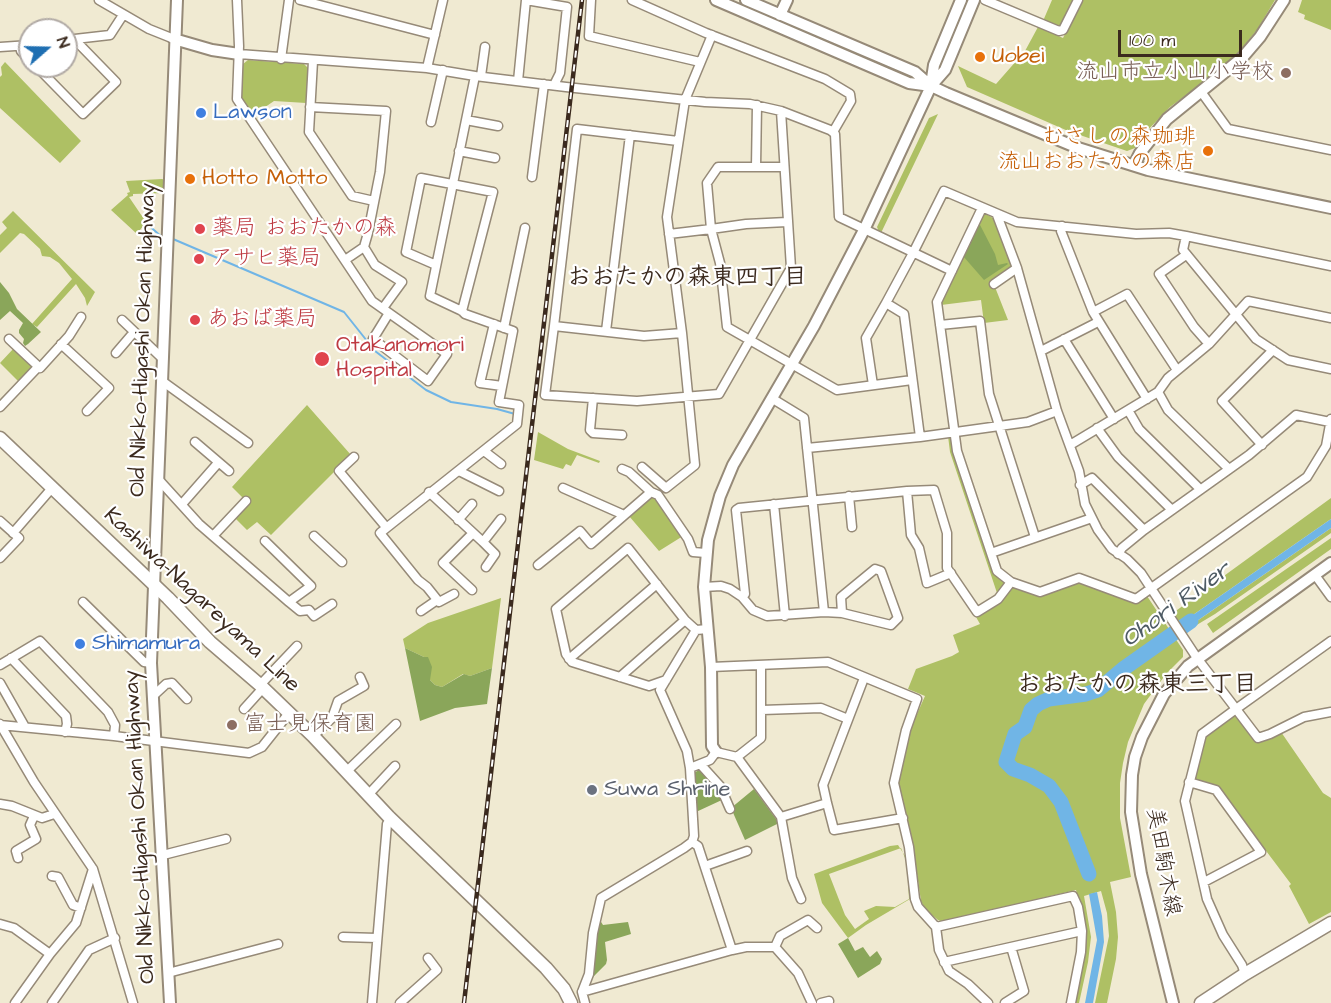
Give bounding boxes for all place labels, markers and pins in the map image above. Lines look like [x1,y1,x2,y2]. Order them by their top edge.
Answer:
place label: Uobei [992,44,1044,70]
marker: Uobei [973,50,987,64]
place label: 流山市立小山小学校 [1076,60,1274,86]
marker: 流山市立小山小学校 [1279,66,1293,80]
place label: Lawson [213,100,292,126]
marker: Lawson [194,106,208,120]
place label: むさしの森珈琲 流山おおたかの森店 [998,125,1196,176]
marker: むさしの森珈琲 流山おおたかの森店 [1201,144,1215,158]
place label: Hotto Motto [202,166,327,192]
marker: Hotto Motto [183,172,197,186]
place label: 薬局 おおたかの森 [212,216,397,242]
marker: 薬局 おおたかの森 [193,222,207,236]
place label: アサヒ薬局 [211,246,321,272]
marker: アサヒ薬局 [192,252,206,266]
place label: あおば薬局 [207,307,317,333]
marker: あおば薬局 [188,313,202,327]
place label: Otakanomori Hospital [336,333,464,384]
marker: Otakanomori Hospital [313,350,331,368]
place label: Shimamura [92,631,200,657]
marker: Shimamura [73,637,87,651]
place label: 富士見保育園 [244,712,376,738]
marker: 富士見保育園 [225,718,239,732]
place label: Suwa Shrine [604,777,730,803]
marker: Suwa Shrine [585,783,599,797]

